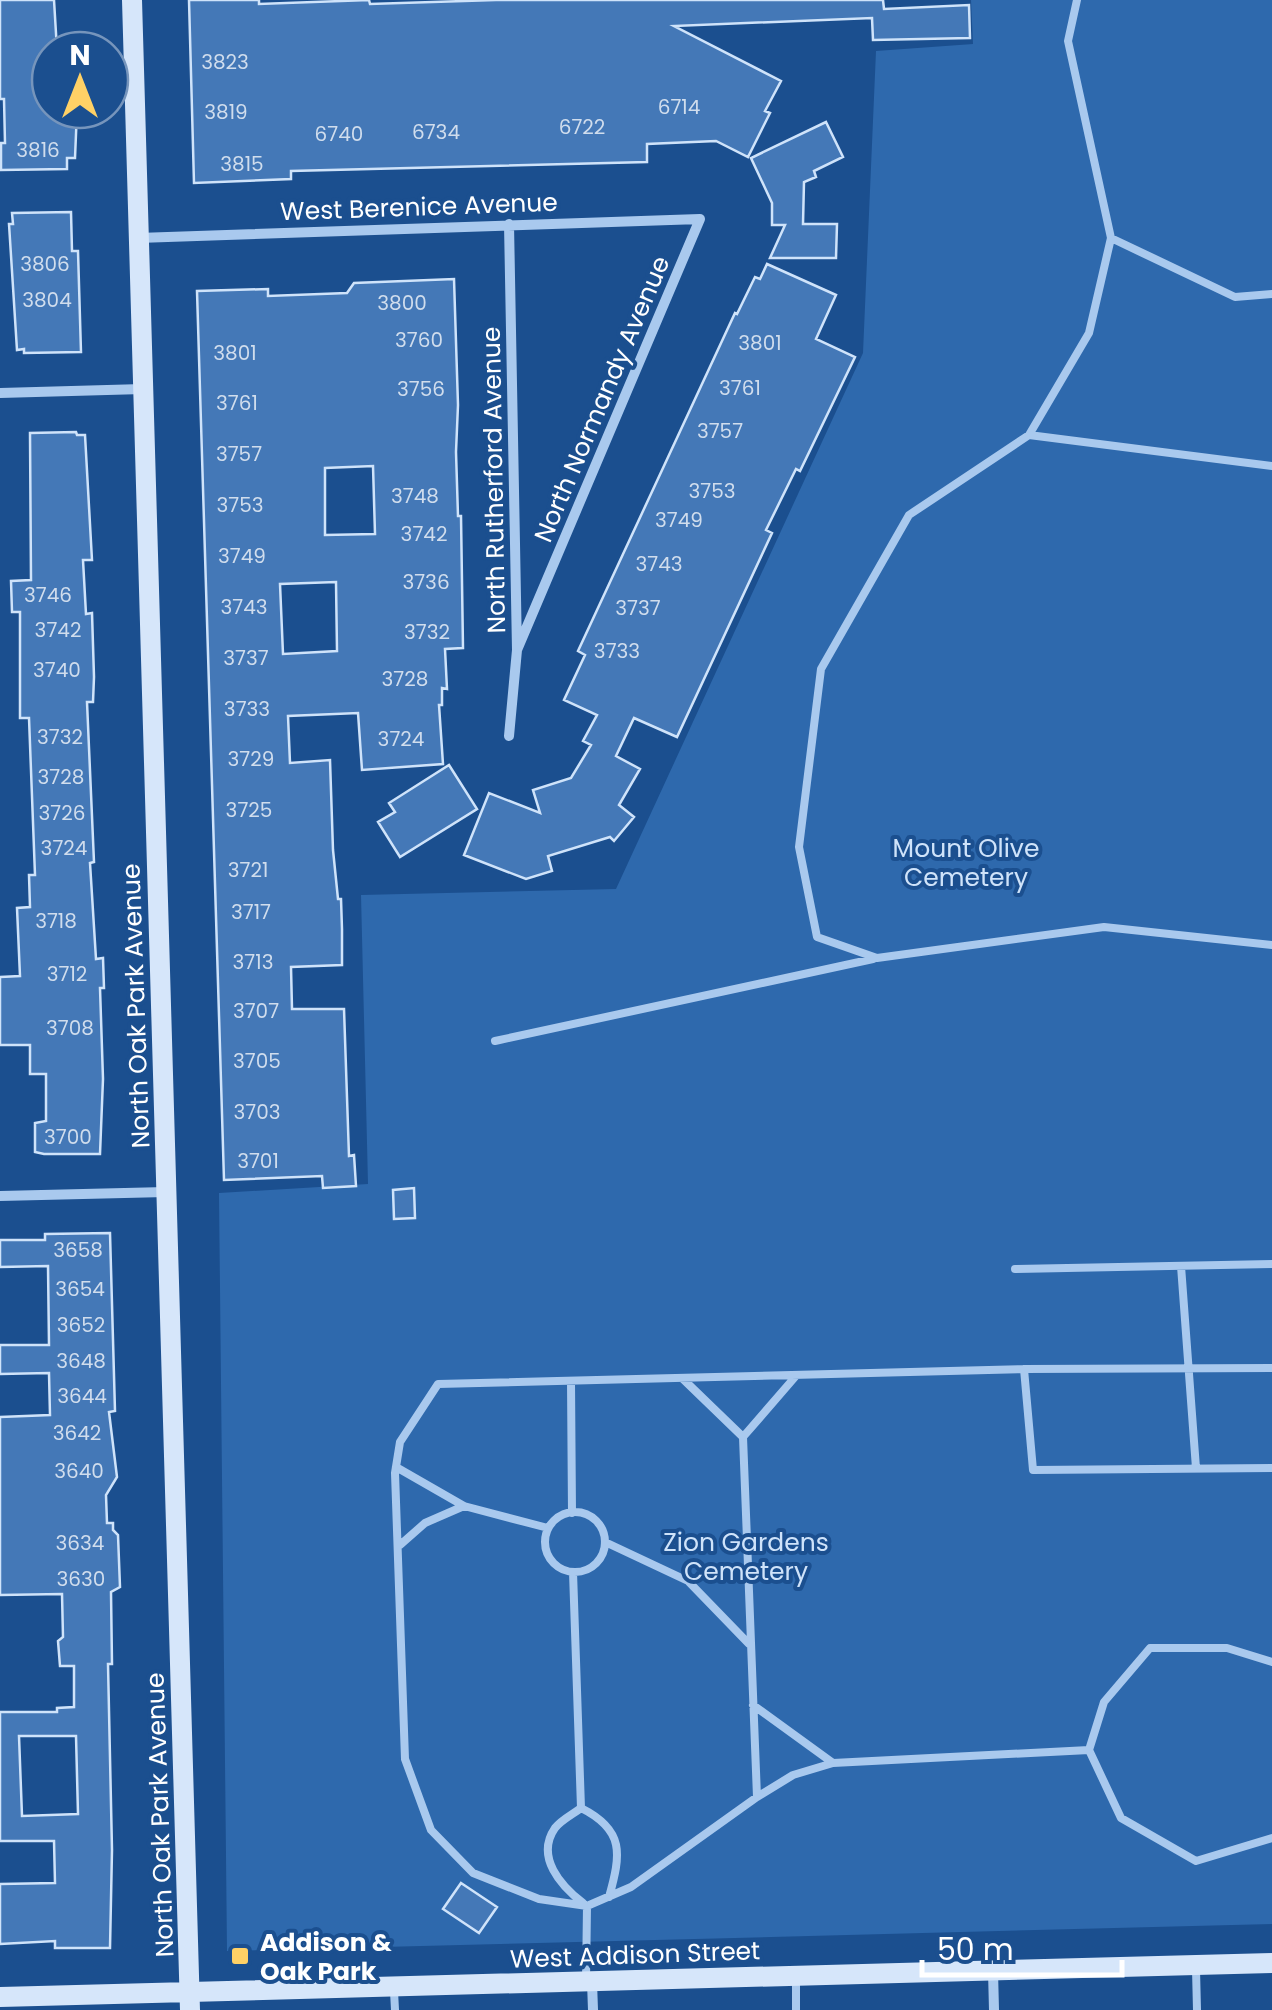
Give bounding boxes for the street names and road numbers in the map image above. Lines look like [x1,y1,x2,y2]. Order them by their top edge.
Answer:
street label: West Berenice Avenue [280,185,558,229]
street label: North Normandy Avenue [526,251,678,547]
street label: North Rutherford Avenue [474,326,514,634]
street label: North Oak Park Avenue [114,863,158,1149]
street label: North Oak Park Avenue [138,1672,182,1958]
street label: West Addison Street [509,1933,761,1977]

